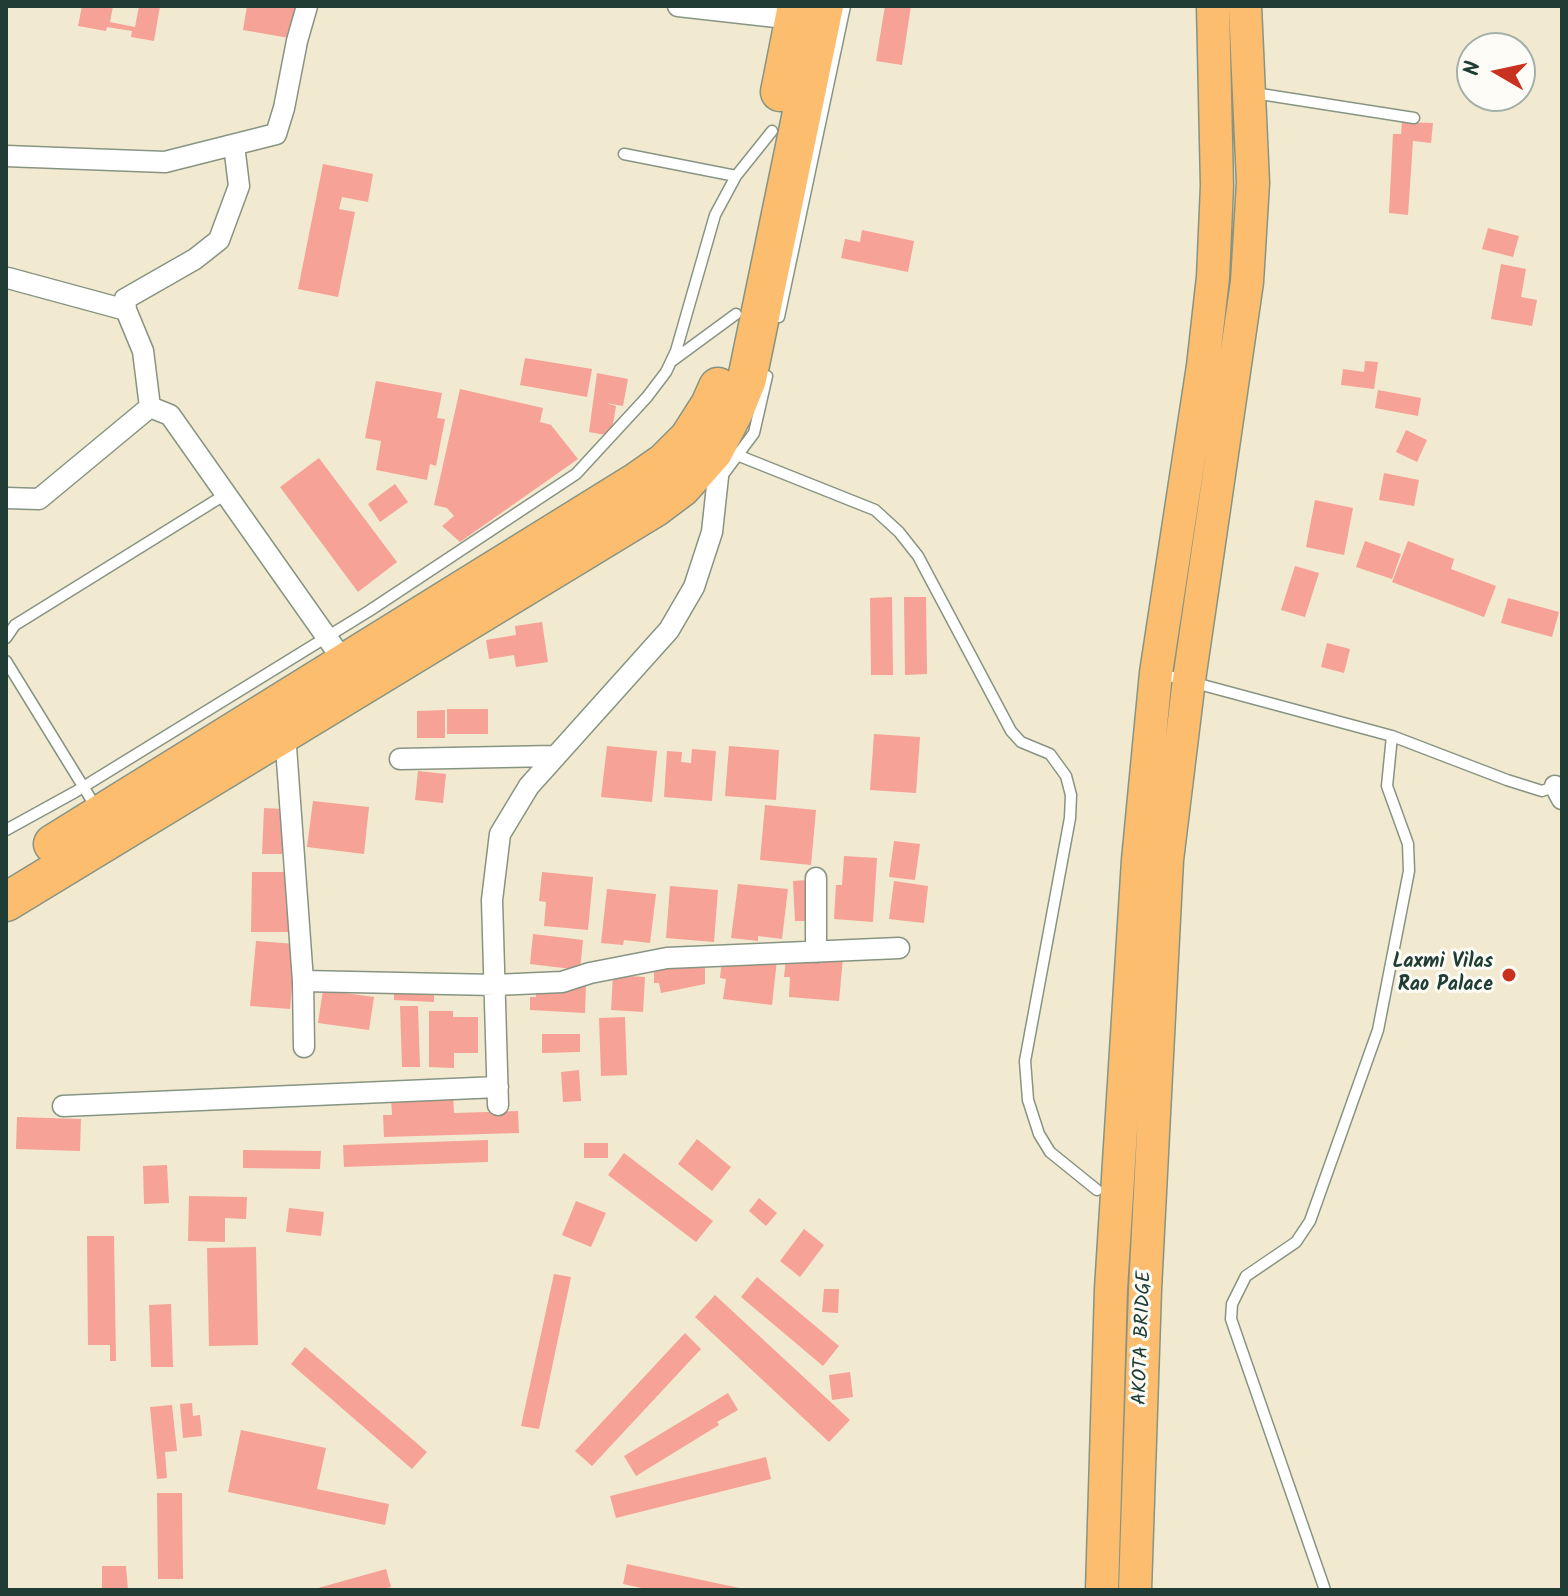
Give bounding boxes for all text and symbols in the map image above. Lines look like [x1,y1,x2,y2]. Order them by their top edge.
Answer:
north arrow [1456,32,1536,112]
text: N [1455,59,1492,78]
place label: Laxmi Vilas Rao Palace [1392,952,1493,999]
marker: Laxmi Vilas Rao Palace [1500,966,1518,984]
street label: AKOTA BRIDGE [1130,1270,1158,1406]

